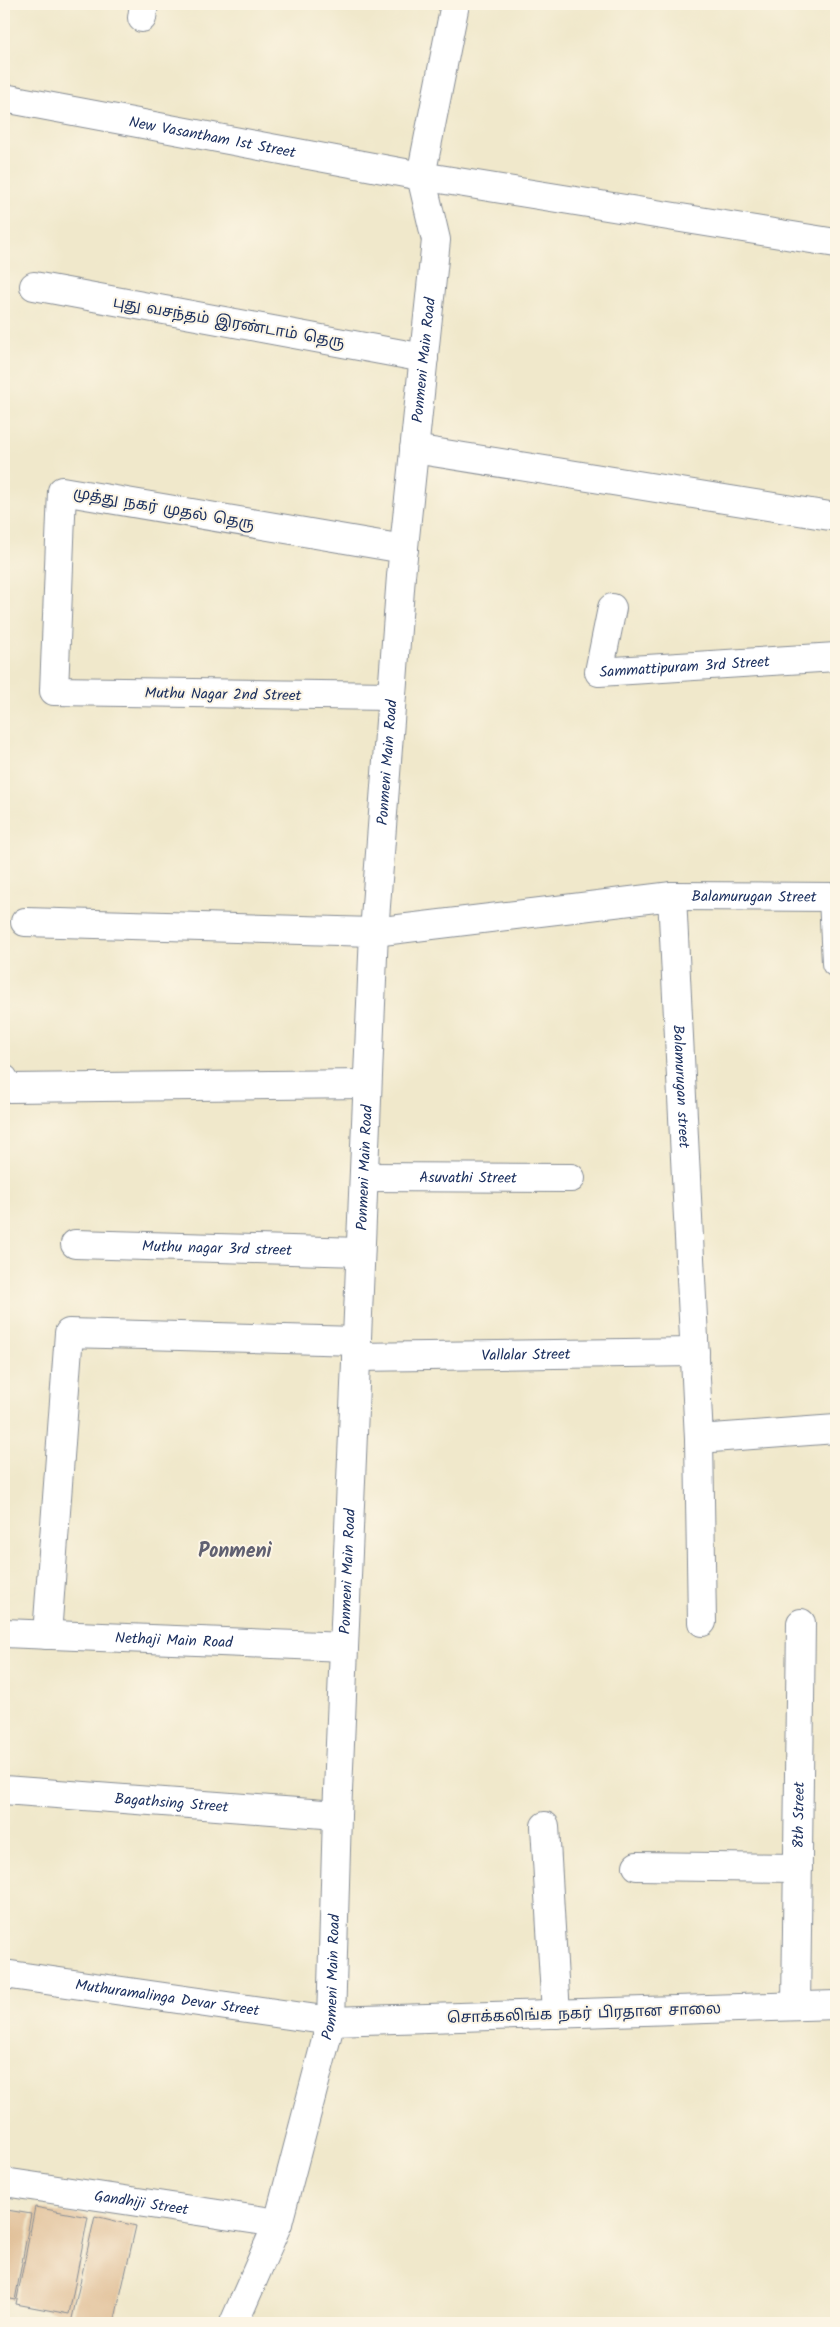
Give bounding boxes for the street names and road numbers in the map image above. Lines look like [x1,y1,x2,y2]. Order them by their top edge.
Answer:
street label: New Vasantham 1st Street [127,111,298,165]
street label: புது வசந்தம் இரண்டாம் தெரு [111,291,347,355]
street label: Ponmeni Main Road [406,296,443,424]
street label: முத்து நகர் முதல் தெரு [71,481,257,537]
street label: Sammattipuram 3rd Street [599,650,771,685]
street label: Muthu Nagar 2nd Street [144,682,302,708]
street label: Ponmeni Main Road [371,698,405,826]
street label: Balamurugan Street [691,885,817,910]
street label: Balamurugan street [665,1024,696,1149]
street label: Ponmeni Main Road [350,1104,380,1231]
street label: Asuvathi Street [419,1166,517,1191]
street label: Muthu nagar 3rd street [142,1235,292,1263]
street label: Vallalar Street [481,1343,571,1368]
street label: Ponmeni Main Road [334,1508,363,1635]
street label: Nethaji Main Road [114,1627,234,1655]
street label: 8th Street [787,1781,812,1849]
street label: Bagathsing Street [114,1787,229,1820]
street label: Ponmeni Main Road [316,1913,347,2043]
street label: Muthuramalinga Devar Street [74,1973,261,2024]
street label: சொக்கலிங்க நகர் பிரதான சாலை [447,1997,721,2031]
street label: Gandhiji Street [93,2185,190,2222]

